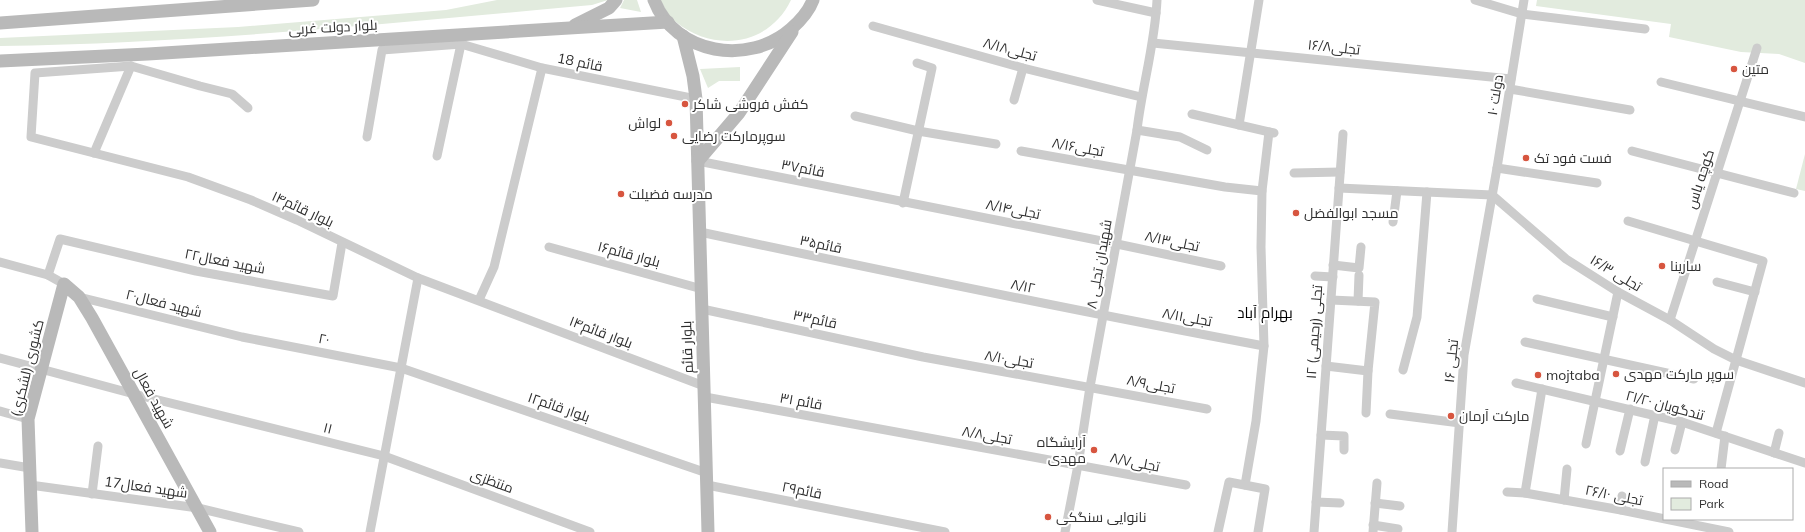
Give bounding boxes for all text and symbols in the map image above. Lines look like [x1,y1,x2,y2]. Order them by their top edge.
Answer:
street label: بلوار دولت غربی [288,16,378,38]
street label: تجلی۸/۱۸ [981,33,1039,65]
street label: تجلی۱۶/۸ [1307,35,1361,59]
street label: 18 قائم [555,49,604,76]
place label: متین [1742,60,1769,78]
marker: متین [1729,64,1739,74]
street label: ۱۰ دولت [1483,73,1507,117]
place label: کفش فروشی شاکر [692,95,808,113]
marker: کفش فروشی شاکر [680,99,690,109]
place label: لواش [628,114,661,132]
marker: لواش [664,118,674,128]
place label: سوپرمارکت رضایی [682,127,786,146]
marker: سوپرمارکت رضایی [669,131,679,141]
street label: تجلی۸/۱۶ [1051,134,1106,160]
street label: کوچه یاس [1682,147,1719,211]
place label: فست فود تک [1534,149,1612,167]
marker: فست فود تک [1521,153,1531,163]
street label: قائم۳۷ [780,155,826,182]
place label: مدرسه فضیلت [629,185,713,203]
street label: بلوار قائم۱۴ [269,187,337,232]
marker: مدرسه فضیلت [616,189,626,199]
street label: تجلی۸‌/۱۴ [984,195,1042,223]
place label: مسجد ابوالفضل [1304,204,1399,222]
marker: مسجد ابوالفضل [1291,208,1301,218]
street label: شهیدان تجلی ۸ [1082,218,1116,310]
street label: تجلی۸/۱۳ [1143,226,1201,256]
street label: قائم۳۵ [798,231,844,258]
street label: بلوار قائم۱۶ [596,237,662,272]
street label: شهید فعال۲۲ [183,244,267,278]
street label: ۱۶/۳ تجلی [1587,251,1645,296]
place label: سارینا [1670,257,1701,275]
marker: سارینا [1657,261,1667,271]
street label: ۸/۱۲ [1009,275,1037,297]
street label: ۱۲ تجلی (رحیمی) [1302,284,1326,380]
street label: شهید فعال۲۰ [124,285,204,321]
district label: بهرام آباد [1237,303,1293,323]
street label: تجلی۸/۱۱ [1161,304,1214,330]
street label: قائم۳۳ [791,306,839,333]
street label: بلوار قائم۱۴ [566,312,635,353]
street label: کشوری (لشکری) [6,318,48,418]
street label: بلوار قائم [677,320,698,374]
street label: ۲۰ [317,329,331,349]
street label: ۱۶ تجلی [1440,338,1462,384]
street label: تجلی۸/۱۰ [983,346,1035,372]
street label: شهید فعال [130,364,178,432]
place label: سوپر مارکت مهدی [1624,365,1734,384]
place label: mojtaba [1546,366,1600,384]
marker: سوپر مارکت مهدی [1611,369,1621,379]
marker: mojtaba [1533,370,1543,380]
street label: تجلی۸/۹ [1125,371,1177,398]
street label: ۲۱/۲۰ تندگویان [1624,386,1706,424]
street label: بلوار قائم۱۲ [525,388,592,427]
street label: قائم ۳۱ [778,388,824,415]
place label: مارکت آرمان [1459,407,1530,425]
marker: مارکت آرمان [1446,411,1456,421]
street label: ۱۱ [322,418,334,438]
street label: تجلی۸/۸ [961,422,1014,448]
place label: آرایشگاه مهدی [1037,433,1086,467]
marker: آرایشگاه مهدی [1089,445,1099,455]
street label: تجلی۸/۷ [1109,448,1162,476]
street label: منتظزی [468,465,516,497]
legend [1663,468,1793,520]
street label: 17شهید فعال [103,472,189,502]
text: Road [1699,476,1728,491]
street label: قائم۲۹ [780,477,823,504]
street label: ۲۶/۱۰ تجلی [1584,481,1645,509]
text: Park [1699,496,1725,511]
place label: نانوایی سنگکی [1056,508,1146,526]
marker: نانوایی سنگکی [1043,512,1053,522]

